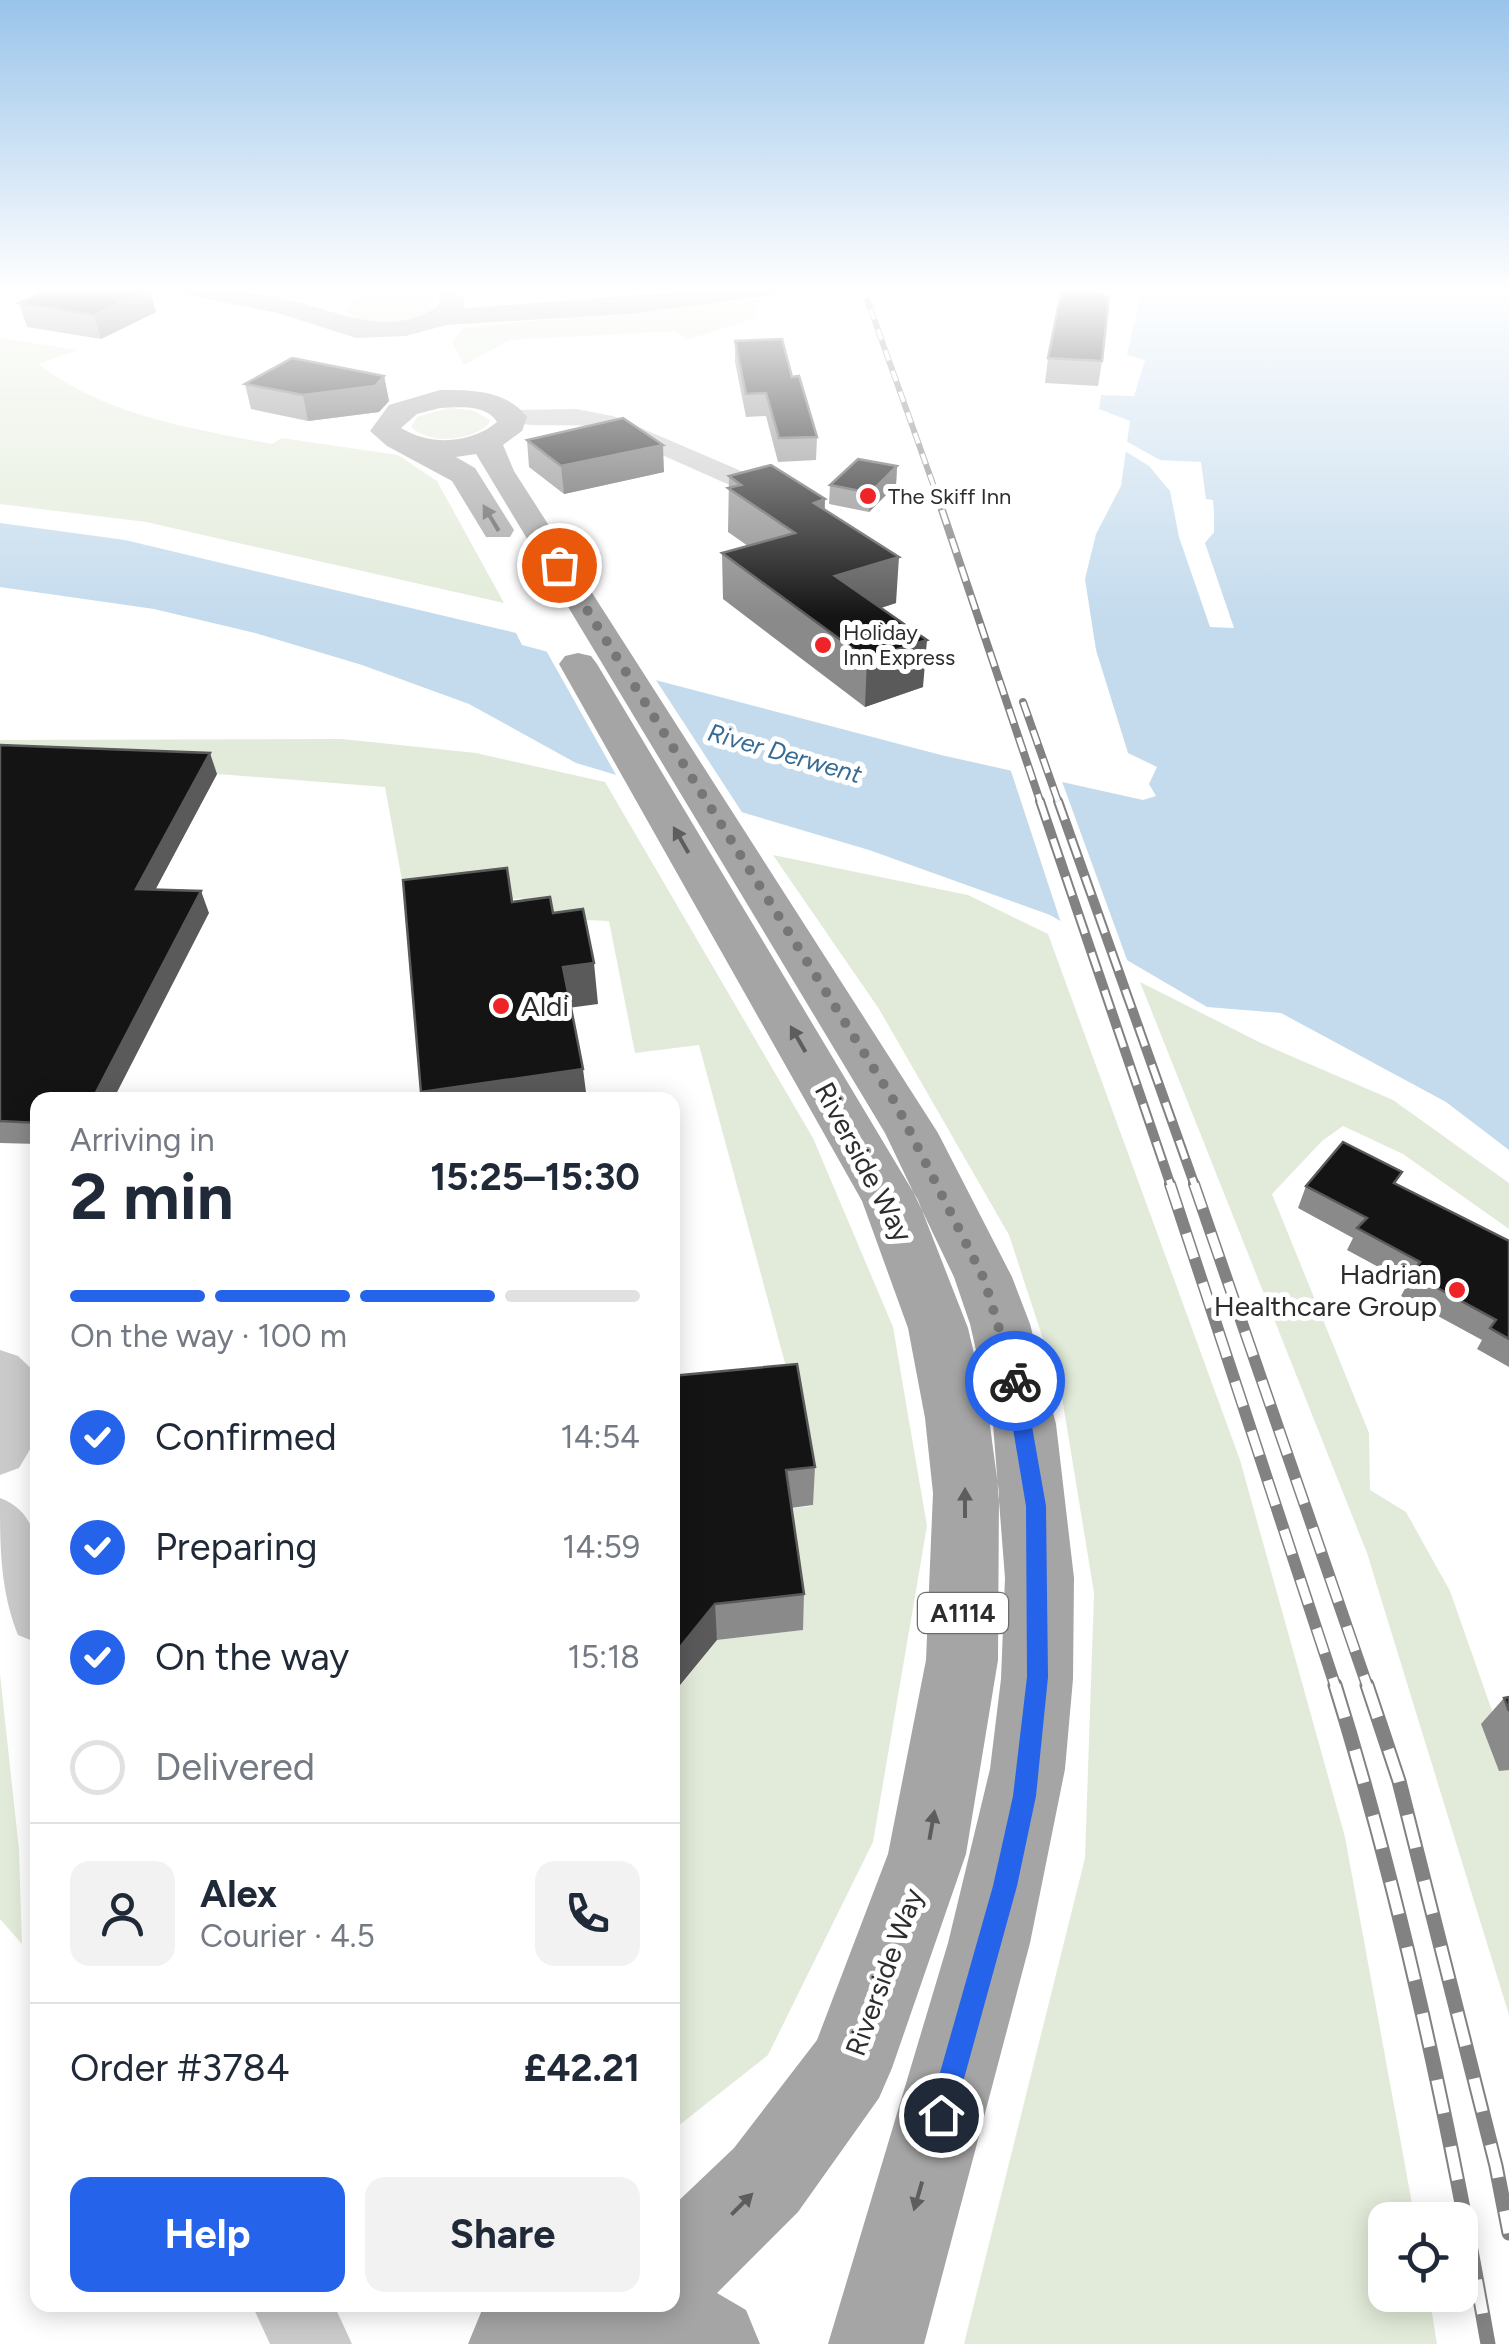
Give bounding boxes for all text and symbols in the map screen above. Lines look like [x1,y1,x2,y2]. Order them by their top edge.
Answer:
place label: The Skiff Inn [888,483,1011,510]
marker: The Skiff Inn [857,485,879,507]
one-way arrow [483,504,500,532]
pin [517,523,602,608]
icon: bag [532,538,587,593]
place label: Holiday Inn Express [843,619,955,671]
marker: Holiday Inn Express [812,634,834,656]
water label: River Derwent [705,717,866,789]
one-way arrow [673,826,690,854]
place label: Aldi [521,989,569,1023]
marker: Aldi [490,995,512,1017]
one-way arrow [789,1025,807,1053]
street label: Riverside Way [808,1076,920,1248]
text: Arriving in [70,1121,215,1159]
text: 15:25–15:30 [430,1154,640,1200]
text: 2 min [70,1157,234,1235]
place label: Hadrian Healthcare Group [1214,1257,1437,1323]
marker: Hadrian Healthcare Group [1446,1279,1468,1301]
text: On the way · 100 m [70,1317,347,1355]
courier [965,1331,1065,1431]
icon: bike [988,1354,1043,1409]
icon: check [70,1410,125,1465]
text: Confirmed [155,1414,337,1460]
text: 14:54 [561,1418,640,1456]
one-way arrow [957,1486,973,1518]
icon: check [70,1520,125,1575]
text: Preparing [155,1524,317,1570]
text: 14:59 [562,1528,640,1566]
road number: A1114 [918,1593,1008,1633]
icon: check [70,1630,125,1685]
text: On the way [155,1634,349,1680]
text: 15:18 [567,1638,640,1676]
text: Delivered [155,1744,315,1790]
one-way arrow [925,1809,940,1840]
button: person [70,1861,175,1966]
button: phone [535,1861,640,1966]
text: Alex [200,1871,277,1917]
street label: Riverside Way [838,1883,930,2060]
text: Courier · 4.5 [200,1917,375,1955]
text: Order #3784 [70,2045,290,2091]
text: £42.21 [524,2045,640,2091]
pin [899,2073,984,2158]
icon: home [914,2088,969,2143]
button: Help [70,2177,345,2292]
button: Share [365,2177,640,2292]
one-way arrow [910,2181,925,2211]
one-way arrow [730,2192,754,2216]
map controls [1368,2202,1478,2312]
button: locate [1368,2202,1478,2312]

